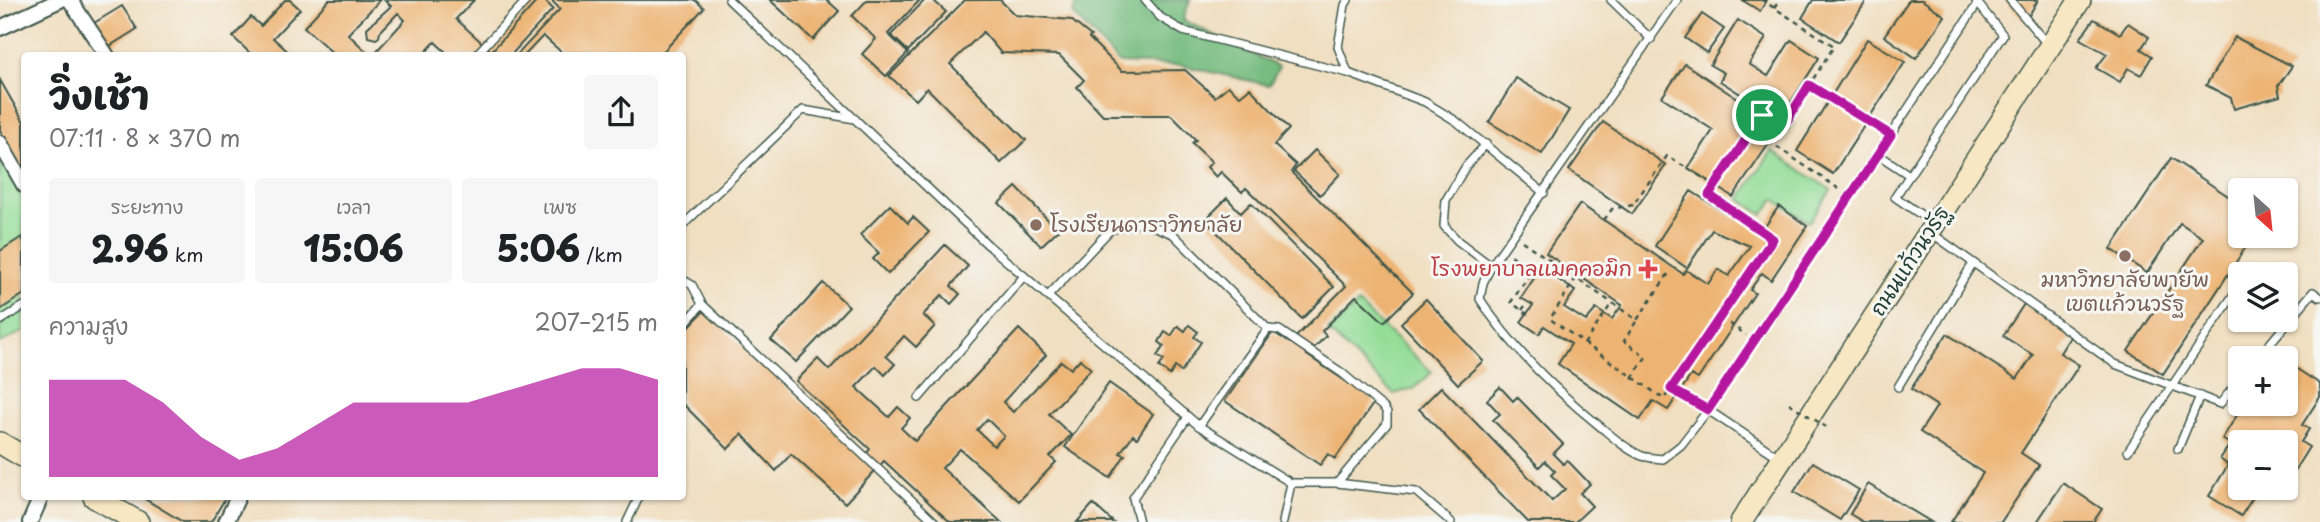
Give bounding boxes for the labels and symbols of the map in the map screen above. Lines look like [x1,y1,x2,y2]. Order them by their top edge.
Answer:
pin [1732,85,1792,145]
north arrow [2228,178,2298,248]
street label: ถนนแก้วนวรัฐ [1861,198,1956,322]
place label: โรงเรียนดาราวิทยาลัย [1050,207,1242,239]
marker: โรงเรียนดาราวิทยาลัย [1028,217,1044,233]
marker: มหาวิทยาลัยพายัพ เขตแก้วนวรัฐ [2117,248,2133,264]
place label: โรงพยาบาลแมคคอมิก [1431,251,1632,283]
marker: โรงพยาบาลแมคคอมิก [1638,259,1658,279]
place label: มหาวิทยาลัยพายัพ เขตแก้วนวรัฐ [2041,262,2209,318]

